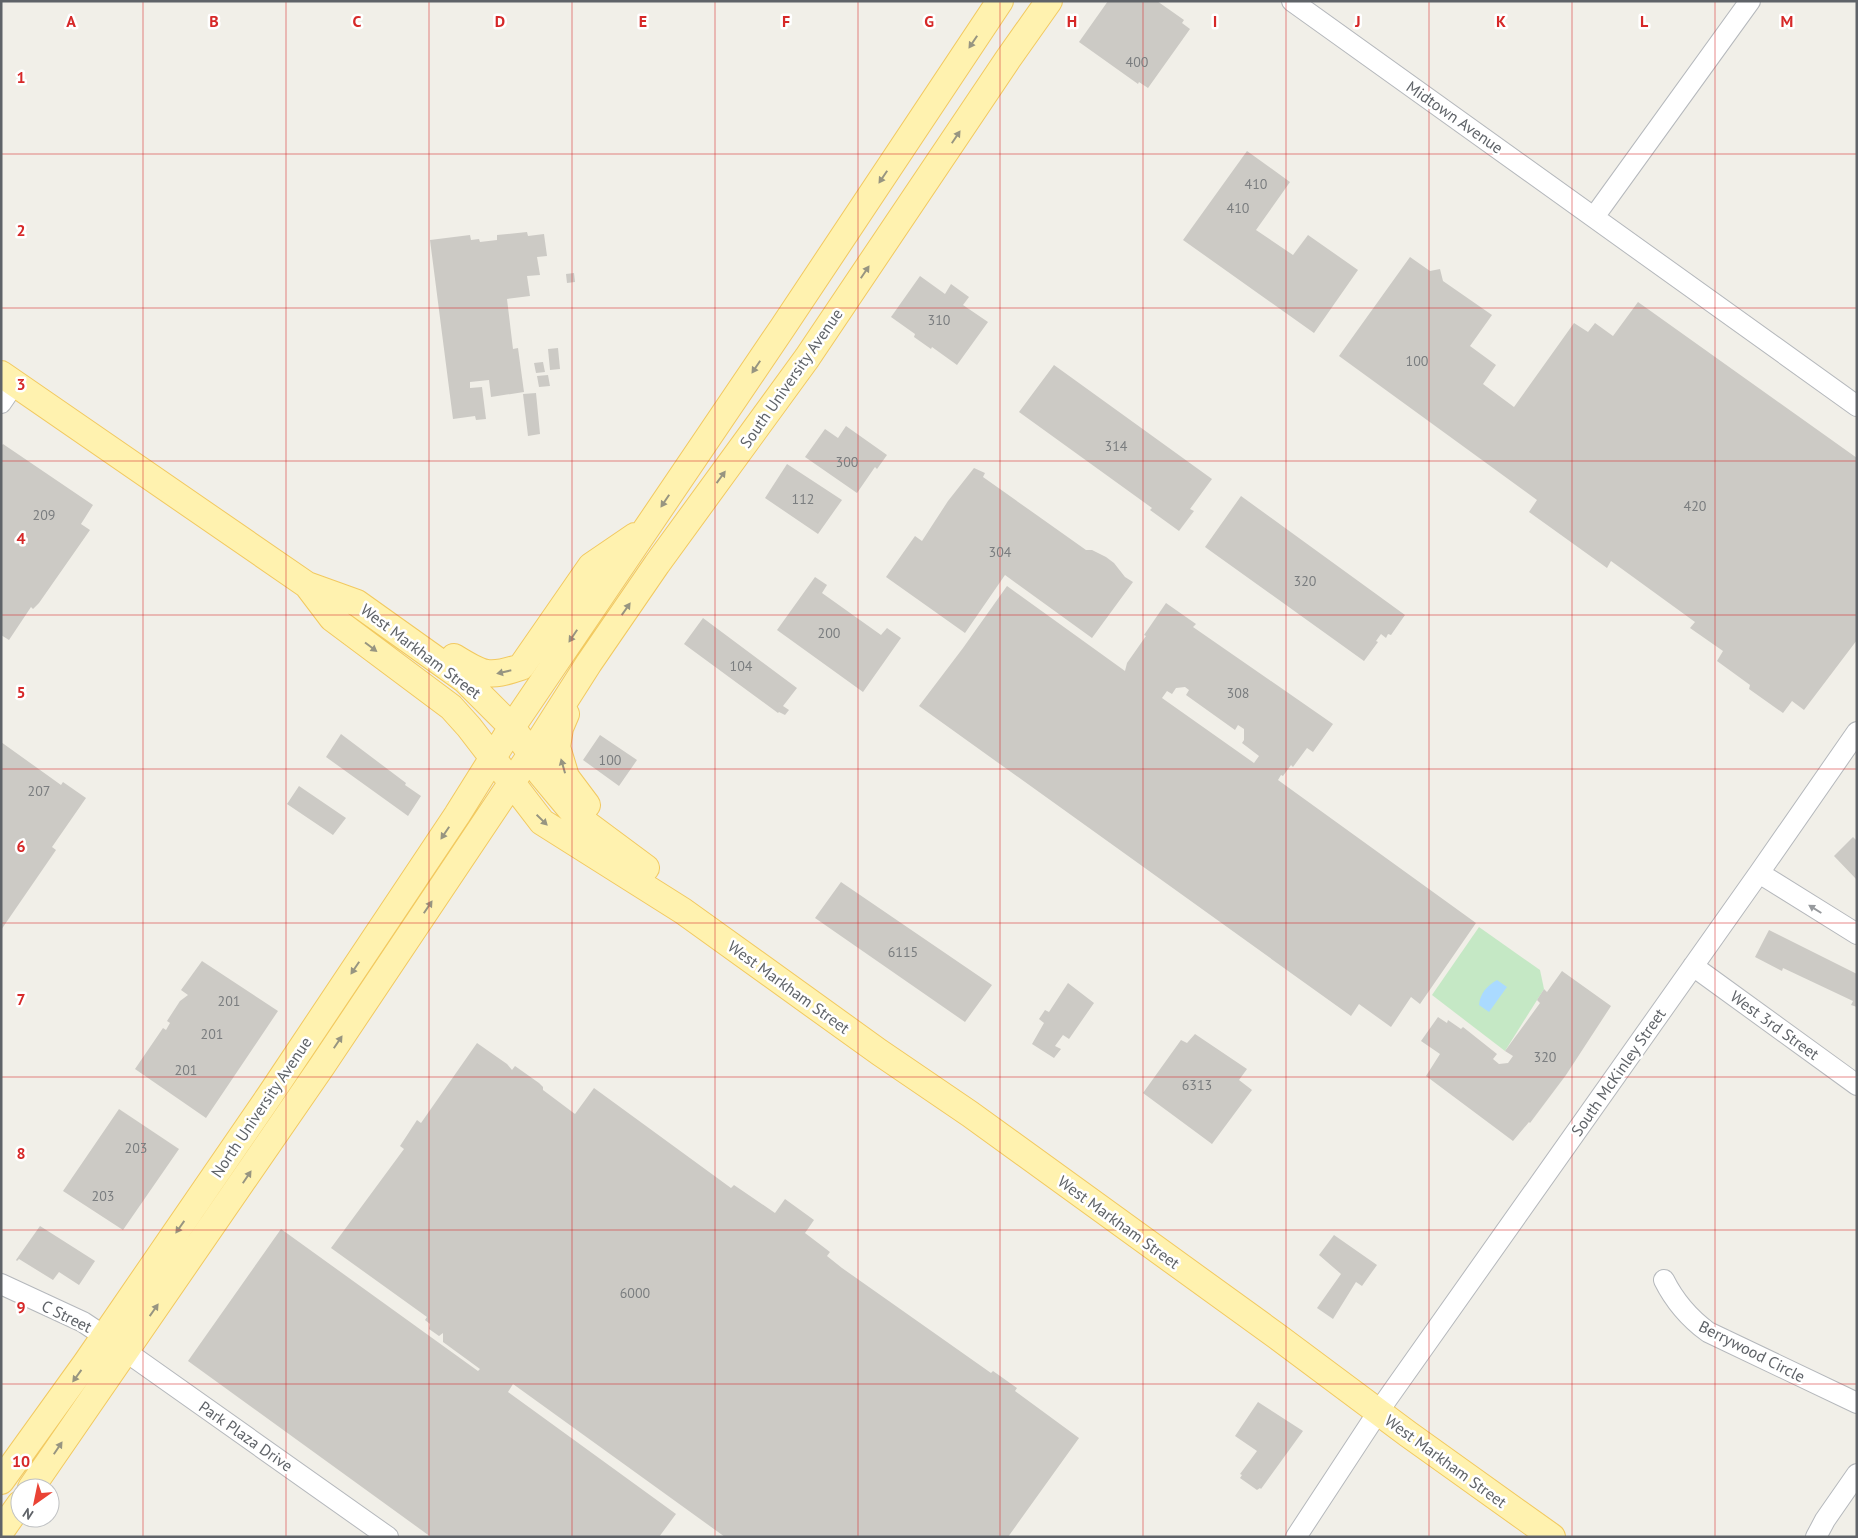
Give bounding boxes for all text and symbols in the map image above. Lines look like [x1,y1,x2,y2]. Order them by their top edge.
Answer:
text: A [66,11,76,31]
text: B [209,11,219,31]
text: C [353,11,362,31]
text: D [495,11,505,31]
text: E [639,11,647,31]
text: F [782,11,790,31]
text: G [924,11,934,31]
text: H [1067,11,1077,31]
text: I [1213,11,1217,31]
text: J [1354,11,1361,31]
text: K [1496,11,1506,31]
text: L [1640,11,1649,31]
text: M [1781,11,1793,31]
one-way arrow [968,35,978,49]
house number: 400 [1126,53,1149,71]
text: 1 [16,67,26,87]
street label: Midtown Avenue [1403,76,1507,158]
one-way arrow [951,130,961,144]
one-way arrow [878,170,888,184]
house number: 410 [1245,175,1268,193]
house number: 410 [1227,199,1250,217]
text: 2 [16,220,26,240]
one-way arrow [860,265,870,279]
street label: South University Avenue [735,304,847,452]
house number: 310 [928,311,951,329]
house number: 100 [1406,352,1429,370]
one-way arrow [751,360,761,374]
text: 3 [16,374,26,394]
house number: 314 [1105,437,1128,455]
house number: 300 [836,453,859,471]
one-way arrow [716,470,726,484]
house number: 112 [792,490,814,508]
one-way arrow [660,495,669,508]
house number: 420 [1684,497,1707,515]
house number: 209 [33,506,55,524]
text: 4 [16,528,26,548]
house number: 304 [989,543,1012,561]
house number: 320 [1294,572,1317,590]
street label: West Markham Street [357,599,486,703]
one-way arrow [622,602,631,615]
house number: 200 [818,624,841,642]
one-way arrow [569,629,578,643]
one-way arrow [364,642,378,652]
house number: 104 [730,657,753,675]
one-way arrow [497,668,512,676]
text: 5 [16,682,26,702]
house number: 308 [1227,684,1249,702]
house number: 100 [599,751,622,769]
one-way arrow [559,758,567,773]
house number: 207 [28,782,50,800]
one-way arrow [536,815,549,826]
one-way arrow [440,826,450,839]
text: 6 [16,836,26,856]
one-way arrow [423,900,433,914]
one-way arrow [1809,904,1822,913]
street label: West Markham Street [724,936,854,1038]
house number: 6115 [888,943,918,961]
one-way arrow [350,961,360,975]
street label: West 3rd Street [1727,986,1824,1064]
text: 7 [16,989,26,1009]
house number: 201 [218,992,240,1010]
street label: South McKinley Street [1566,1004,1670,1140]
house number: 201 [201,1025,223,1043]
street label: North University Avenue [206,1033,316,1181]
one-way arrow [333,1035,343,1049]
house number: 320 [1534,1048,1557,1066]
house number: 201 [175,1061,197,1079]
house number: 6313 [1182,1076,1212,1094]
house number: 203 [125,1139,147,1157]
text: 8 [16,1143,26,1163]
one-way arrow [242,1170,252,1183]
street label: West Markham Street [1054,1171,1184,1273]
house number: 203 [92,1187,114,1205]
one-way arrow [175,1220,185,1233]
house number: 6000 [620,1284,651,1302]
street label: C Street [39,1295,96,1337]
text: 9 [16,1297,26,1317]
one-way arrow [149,1303,159,1317]
street label: Berrywood Circle [1696,1316,1808,1386]
one-way arrow [72,1369,82,1383]
street label: Park Plaza Drive [195,1396,297,1476]
street label: West Markham Street [1381,1410,1511,1512]
one-way arrow [53,1441,63,1455]
text: 10 [12,1451,30,1471]
north arrow [10,1478,60,1528]
text: N [19,1504,37,1524]

